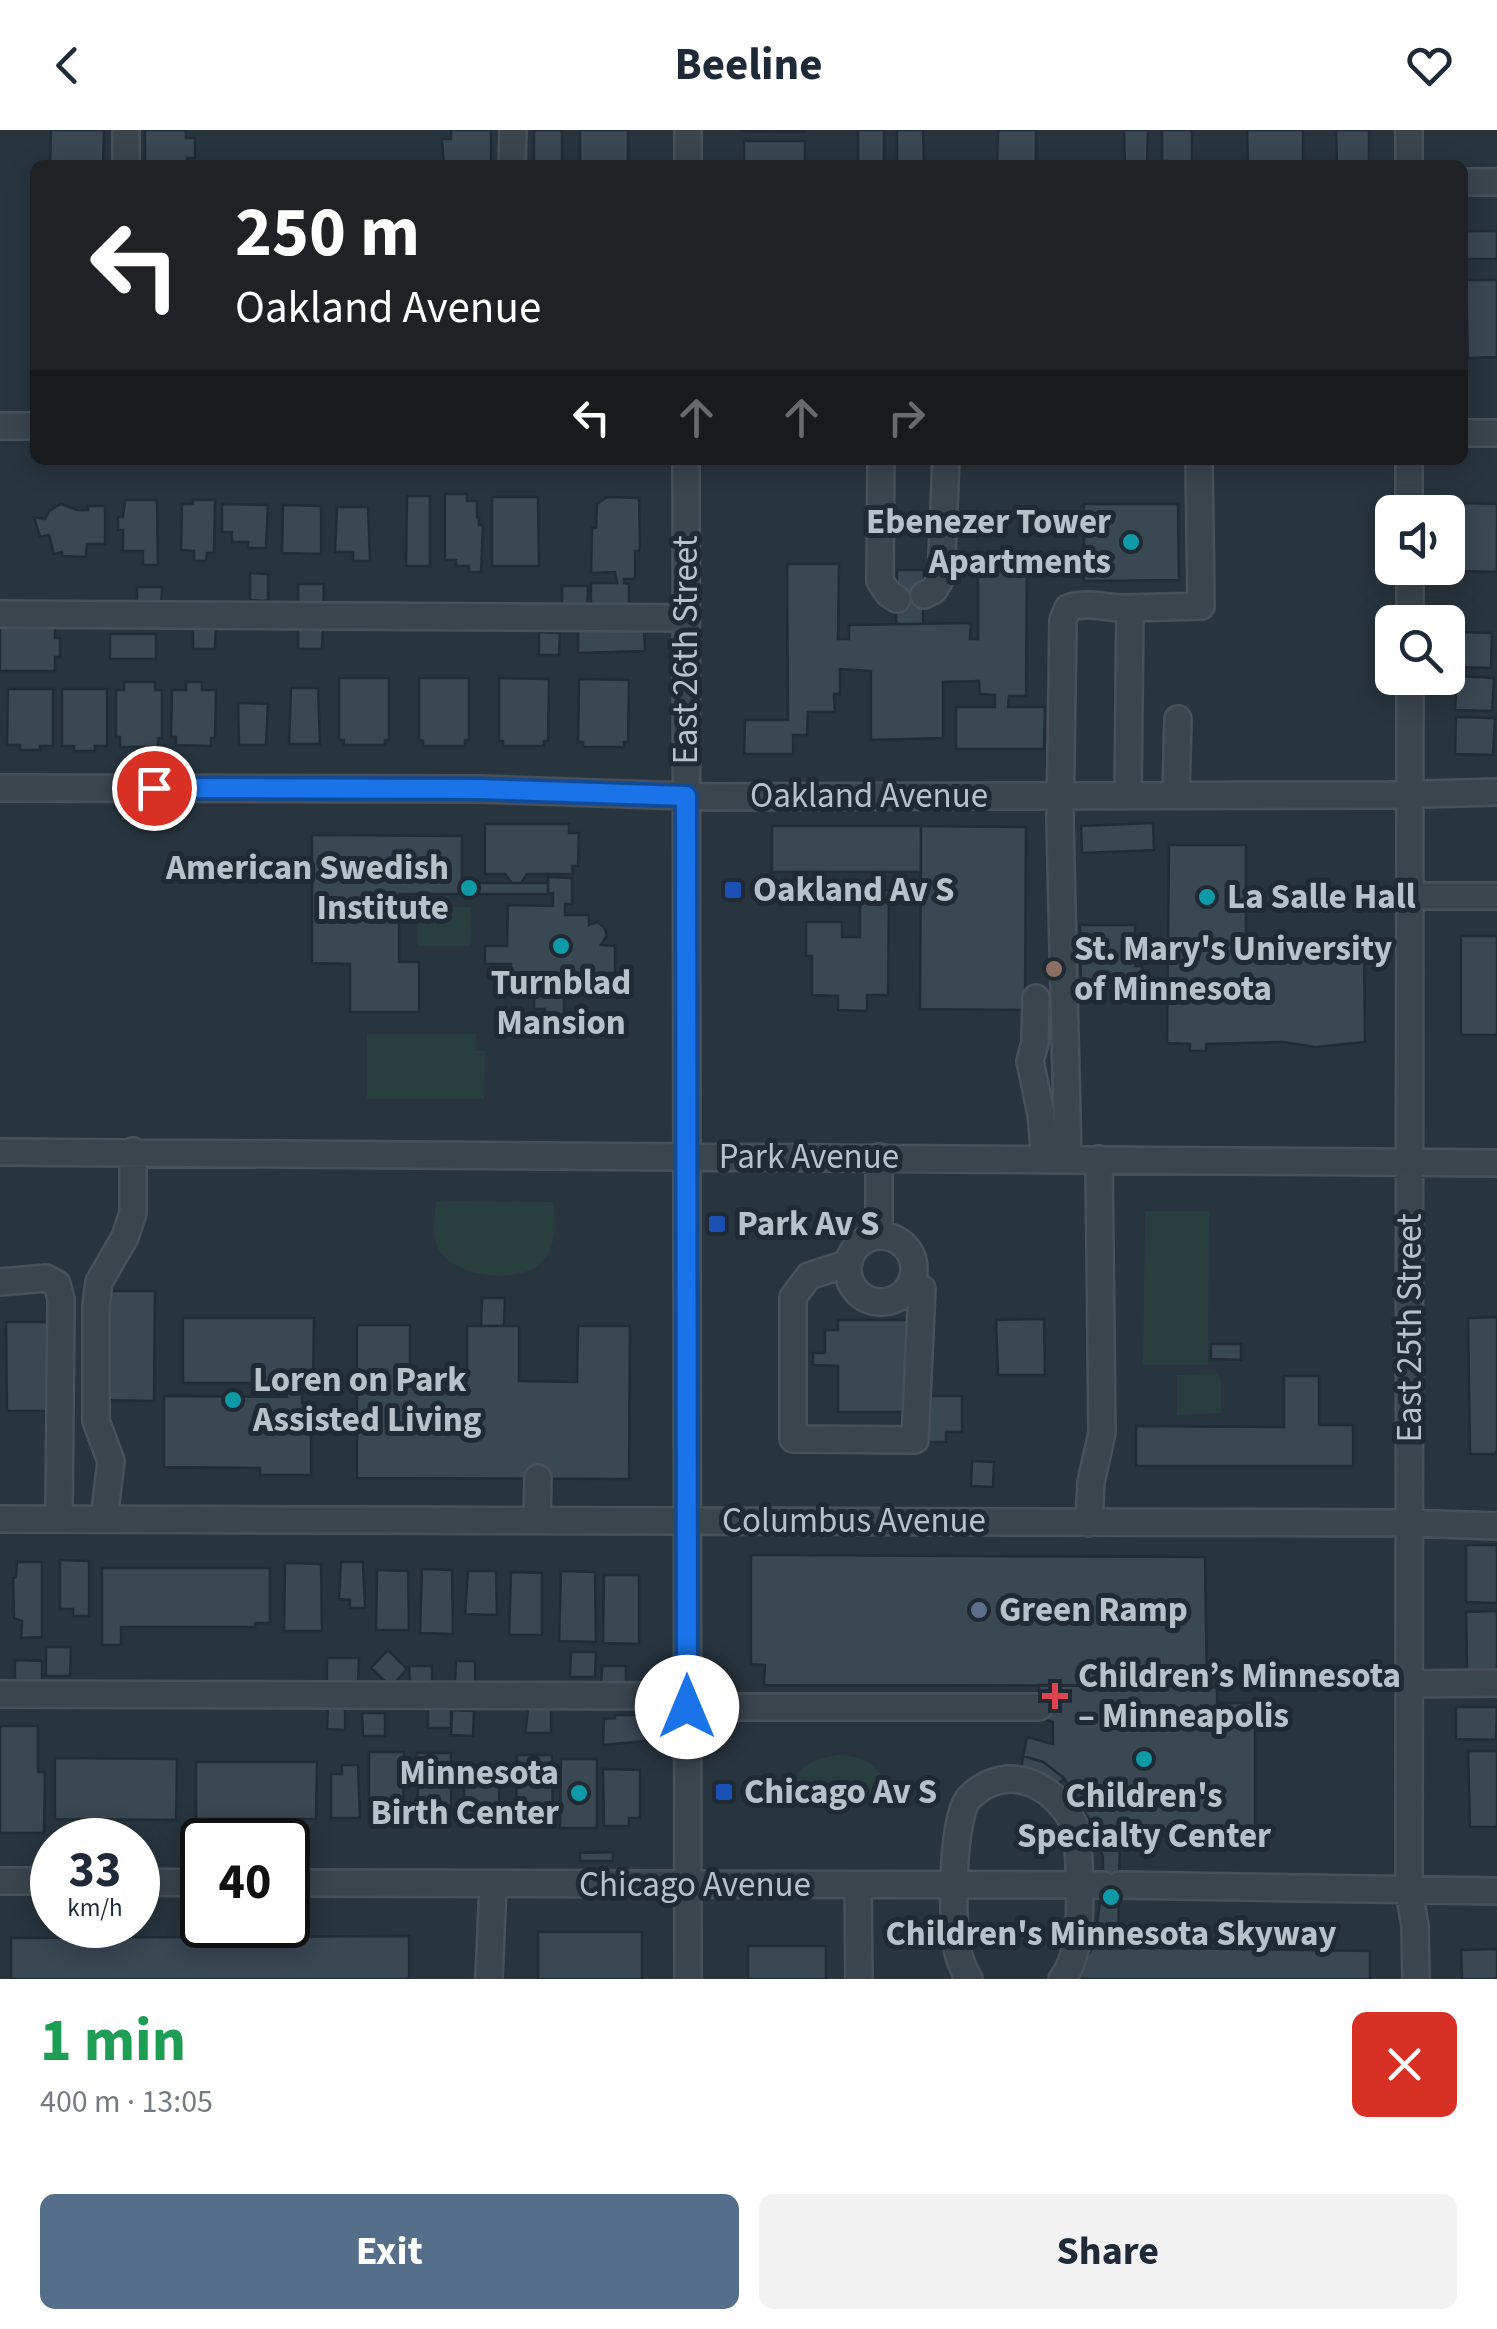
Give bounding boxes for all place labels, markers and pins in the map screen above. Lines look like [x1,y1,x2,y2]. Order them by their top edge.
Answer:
place label: Ebenezer Tower Apartments [866,497,1111,587]
marker: Ebenezer Tower Apartments [1120,531,1142,553]
pin [112,746,197,831]
place label: American Swedish Institute [165,843,449,933]
place label: Oakland Av S [753,865,954,915]
place label: La Salle Hall [1227,872,1416,922]
marker: American Swedish Institute [458,877,480,899]
marker: Oakland Av S [722,879,744,901]
marker: La Salle Hall [1196,886,1218,908]
place label: St. Mary's University of Minnesota [1074,924,1392,1014]
marker: Turnblad Mansion [550,935,572,957]
place label: Turnblad Mansion [491,958,631,1048]
marker: St. Mary's University of Minnesota [1043,958,1065,980]
place label: Park Av S [737,1199,880,1249]
marker: Park Av S [706,1213,728,1235]
place label: Loren on Park Assisted Living [252,1355,482,1445]
marker: Loren on Park Assisted Living [222,1389,244,1411]
place label: Green Ramp [999,1585,1188,1635]
marker: Green Ramp [968,1599,990,1621]
place label: Children’s Minnesota – Minneapolis [1078,1651,1401,1741]
marker: Children’s Minnesota – Minneapolis [1042,1683,1068,1709]
place label: Minnesota Birth Center [370,1748,559,1838]
marker: Children's Specialty Center [1133,1748,1155,1770]
place label: Chicago Av S [744,1767,937,1817]
place label: Children's Specialty Center [1017,1771,1271,1861]
marker: Chicago Av S [713,1781,735,1803]
marker: Minnesota Birth Center [568,1782,590,1804]
marker: Children's Minnesota Skyway [1100,1886,1122,1908]
place label: Children's Minnesota Skyway [885,1909,1337,1959]

